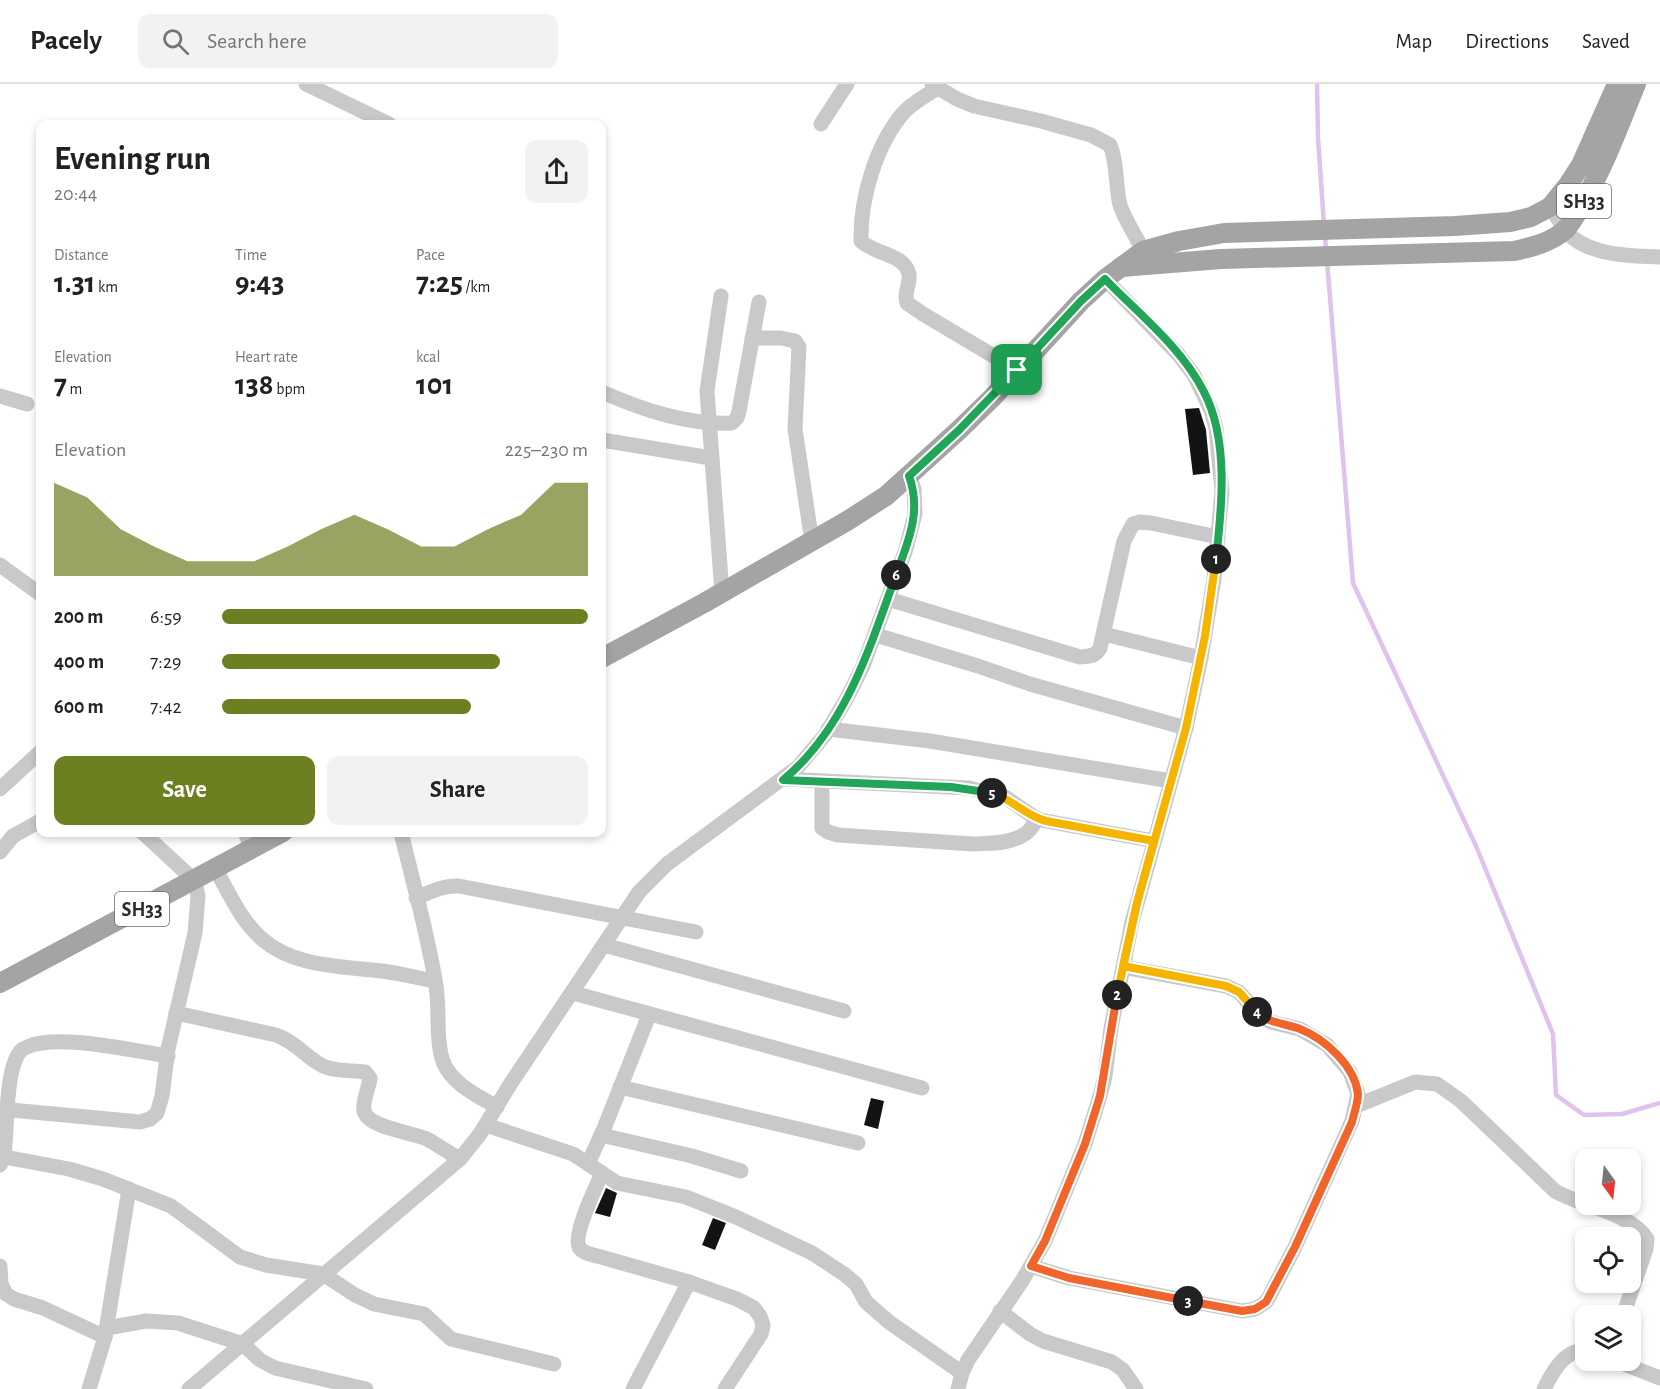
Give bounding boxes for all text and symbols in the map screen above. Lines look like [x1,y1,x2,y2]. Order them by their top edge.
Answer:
search box [138,14,558,68]
icon: search [159,25,192,58]
text: Pacely [30,27,102,55]
text: Search here [207,30,307,52]
text: Map [1396,31,1432,52]
text: Directions [1465,31,1549,52]
text: Saved [1582,31,1630,52]
button: share [525,140,588,203]
text: Evening run [54,143,211,176]
text: 20:44 [54,184,97,204]
road number: SH33 [1557,184,1611,218]
text: Distance [54,247,108,263]
text: Time [235,247,267,263]
text: Pace [416,247,445,263]
text: 1.31 [54,268,95,298]
text: 9:43 [235,268,284,298]
text: 7:25 [416,268,463,298]
text: km [95,279,118,295]
text: /km [463,279,490,295]
pin [991,344,1042,395]
text: Elevation [54,349,112,365]
text: Heart rate [235,349,298,365]
text: kcal [416,349,440,365]
icon: arrive [1000,353,1033,386]
text: 7 [54,370,67,400]
text: 138 [235,370,274,400]
text: 101 [416,370,453,400]
text: m [67,381,82,397]
text: bpm [274,381,305,397]
text: Elevation [54,440,126,460]
text: 225–230 m [505,440,588,460]
pin: 1 [1201,544,1231,574]
text: 1 [1213,551,1219,567]
pin: 6 [881,560,911,590]
text: 6 [892,567,900,583]
text: 200 m [54,607,103,627]
text: 6:59 [150,607,182,627]
text: 400 m [54,652,104,672]
text: 7:29 [150,652,181,672]
text: 600 m [54,697,104,717]
text: 7:42 [150,697,182,717]
button: Save [54,756,315,825]
button: Share [327,756,588,825]
pin: 5 [977,778,1007,808]
text: 5 [989,785,995,801]
road number: SH33 [115,892,169,926]
pin: 2 [1102,980,1132,1010]
text: 2 [1113,987,1121,1003]
pin: 4 [1242,997,1272,1027]
text: 4 [1253,1004,1261,1020]
north arrow [1575,1149,1641,1215]
map controls [1575,1149,1641,1371]
button: locate [1575,1227,1641,1293]
pin: 3 [1173,1286,1203,1316]
text: 3 [1185,1293,1191,1309]
button: layers [1575,1305,1641,1371]

